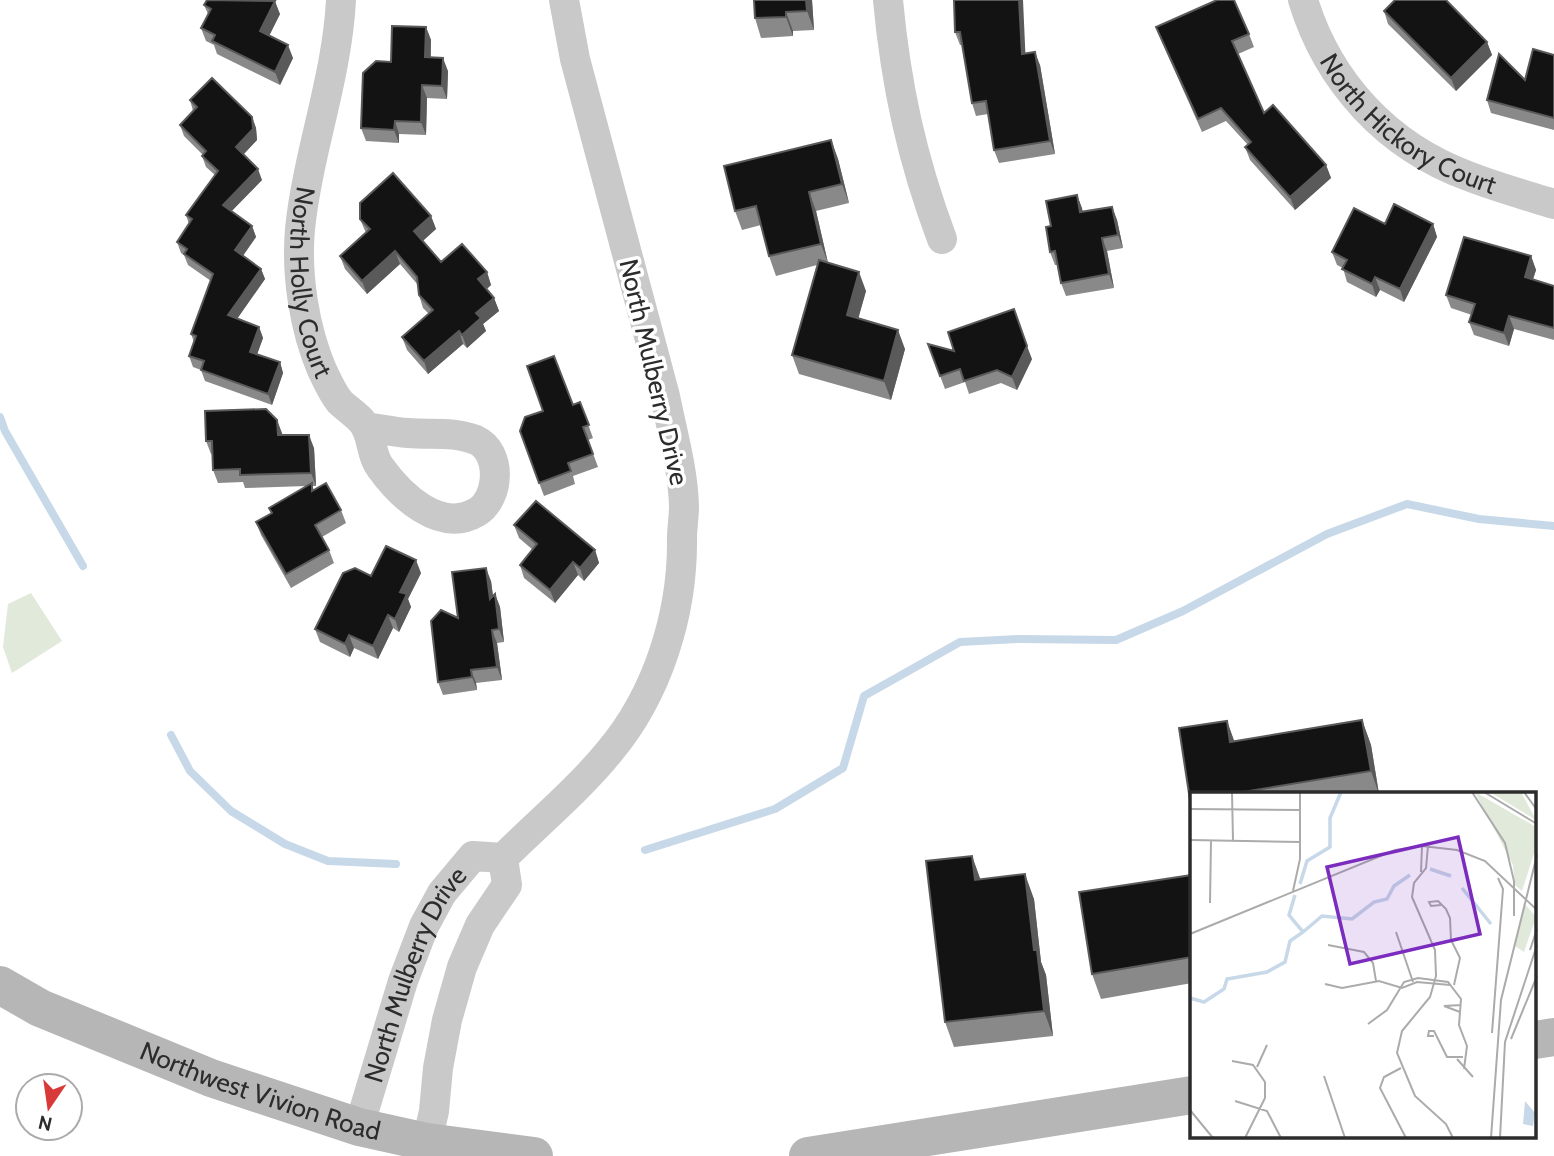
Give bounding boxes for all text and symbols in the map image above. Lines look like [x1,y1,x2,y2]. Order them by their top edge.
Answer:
street label: North Hickory Court [1313,48,1501,201]
street label: North Holly Court [283,184,339,383]
street label: North Mulberry Drive [612,256,696,488]
inset map [1190,792,1536,1138]
street label: North Mulberry Drive [357,860,473,1086]
street label: Northwest Vivion Road [135,1035,383,1147]
north arrow [14,1072,84,1142]
text: N [36,1110,54,1136]

